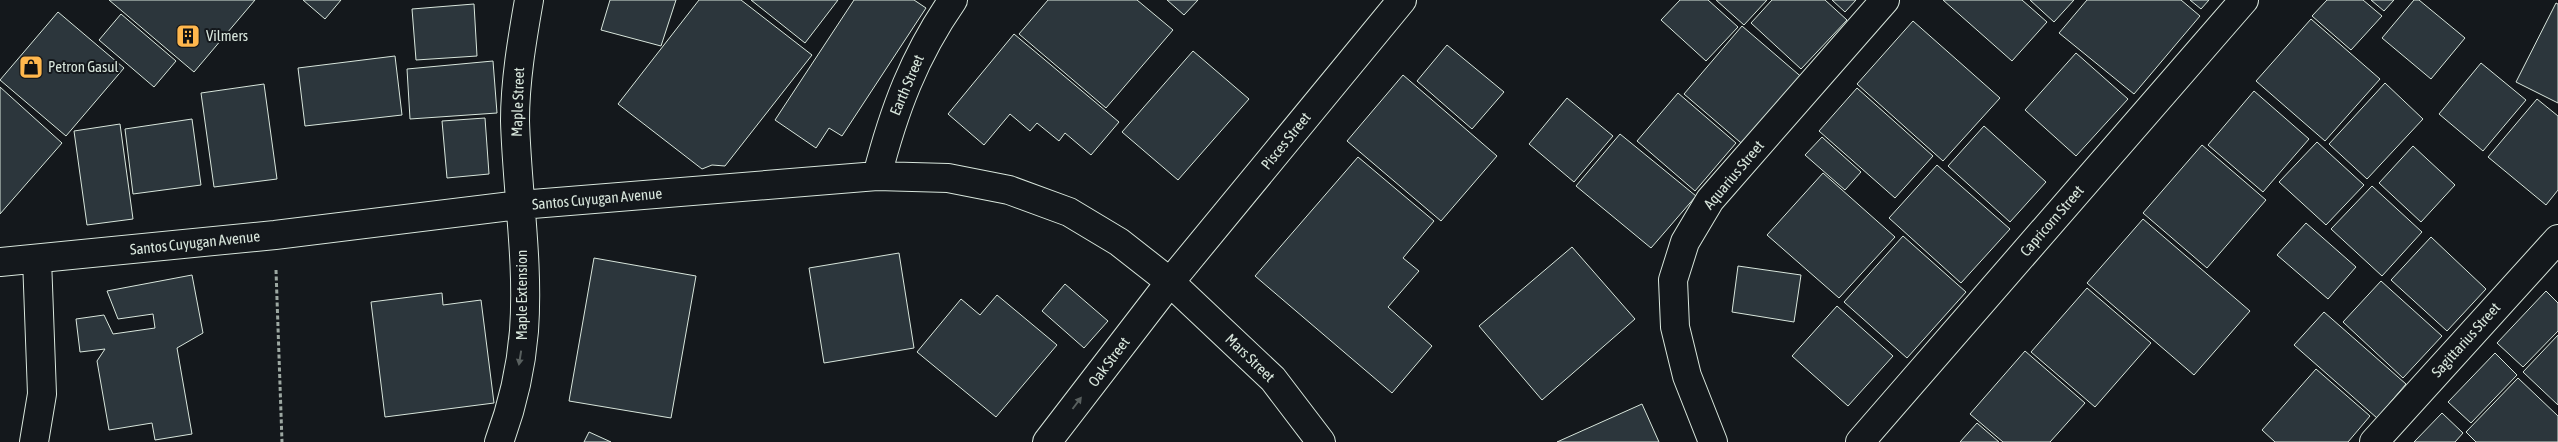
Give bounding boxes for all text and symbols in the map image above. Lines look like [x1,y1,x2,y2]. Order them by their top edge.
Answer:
building icon: Vilmers [175,23,201,49]
place label: Vilmers [206,27,248,44]
street label: Earth Street [886,52,927,118]
shop icon: Petron Gasul [18,54,44,80]
place label: Petron Gasul [48,58,119,75]
street label: Maple Street [508,67,527,137]
street label: Pisces Street [1257,109,1314,173]
street label: Aquarius Street [1700,137,1767,212]
street label: Capricorn Street [2016,182,2087,259]
street label: Santos Cuyugan Avenue [531,184,663,213]
street label: Santos Cuyugan Avenue [129,227,261,258]
street label: Maple Extension [513,250,530,340]
street label: Sagittarius Street [2428,299,2503,380]
street label: Mars Street [1222,330,1278,385]
street label: Oak Street [1085,334,1133,390]
one-way arrow [516,351,524,367]
one-way arrow [1072,396,1082,410]

